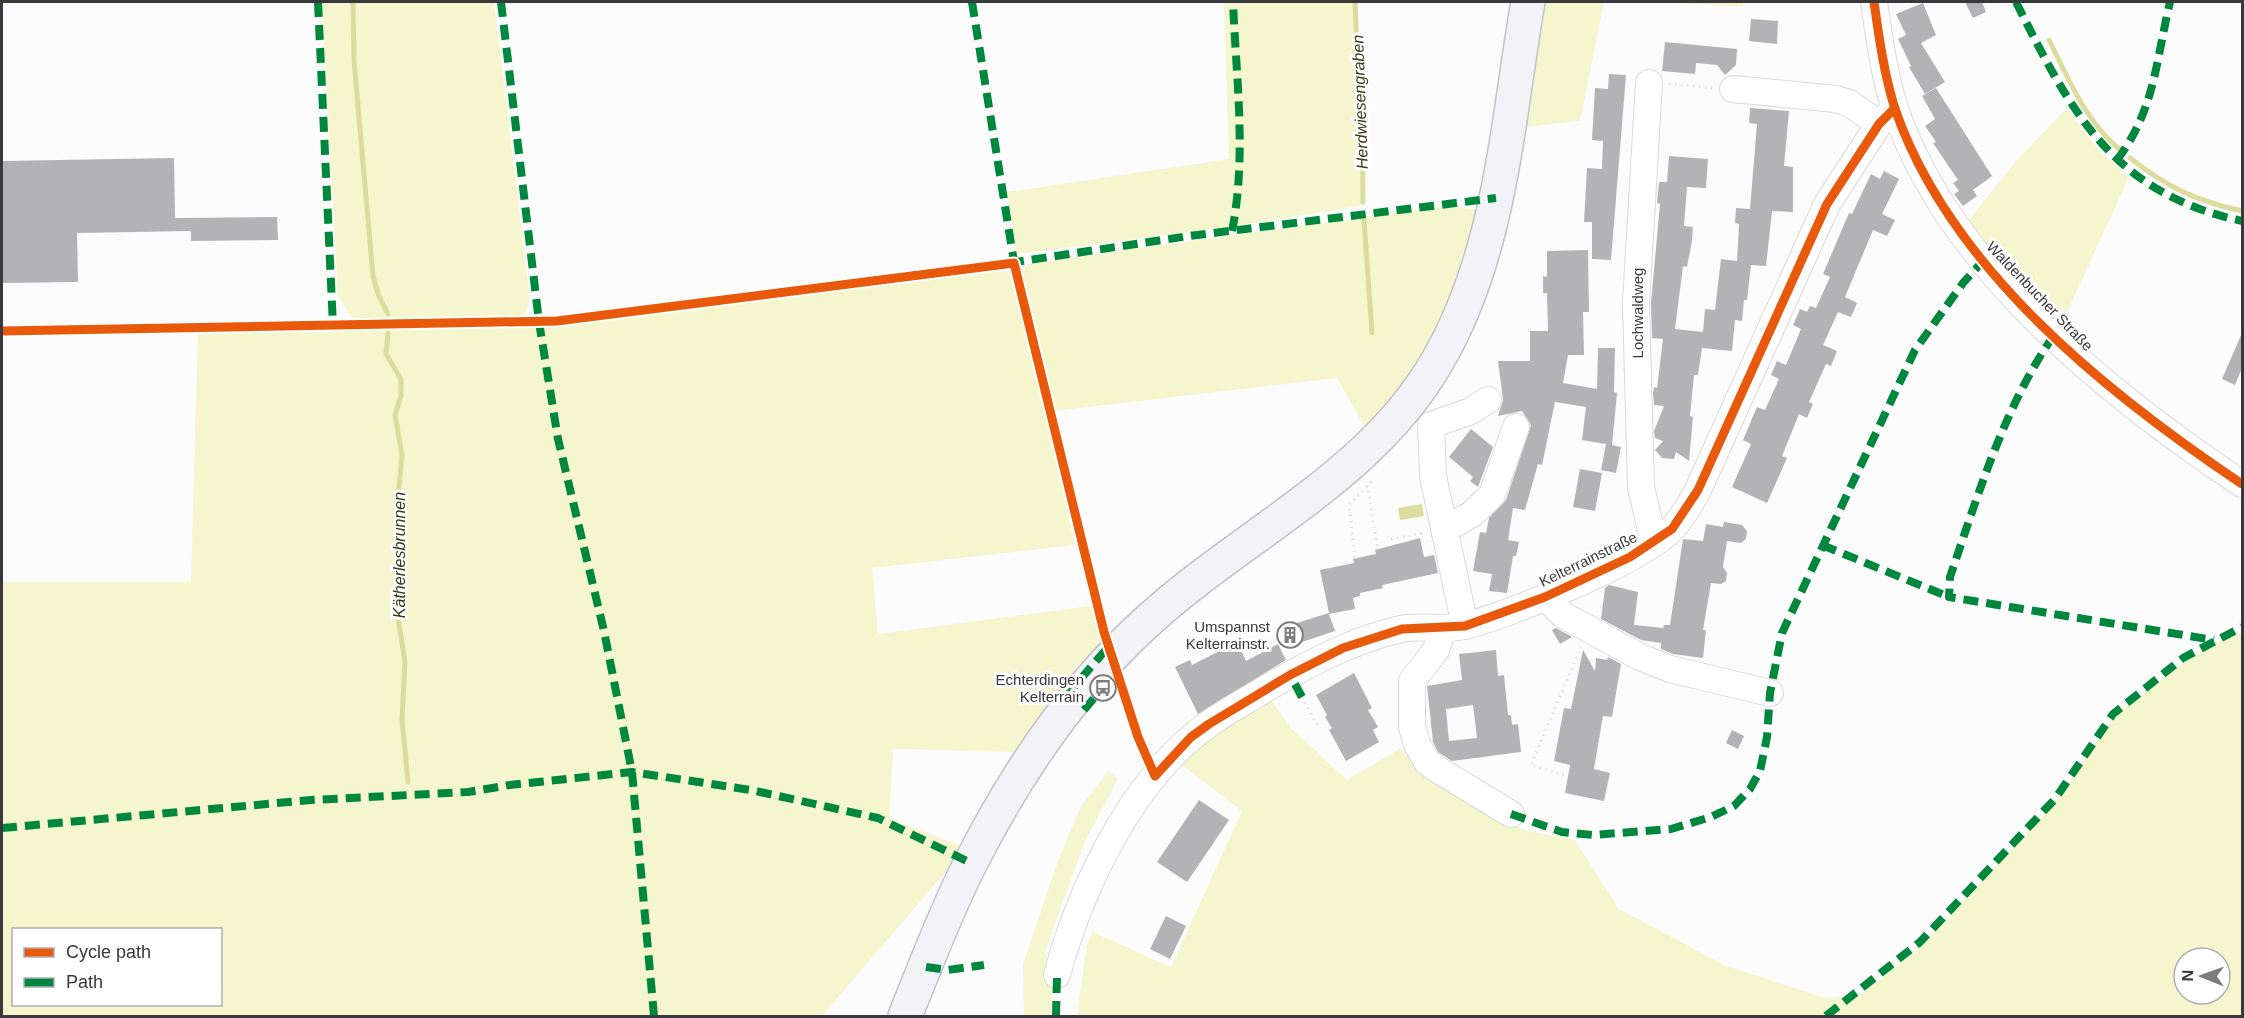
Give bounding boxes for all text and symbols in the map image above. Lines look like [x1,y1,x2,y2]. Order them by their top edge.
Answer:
water label: Herdwiesengraben [1349,34,1371,169]
street label: Waldenbucher Straße [1983,238,2097,354]
street label: Lochwaldweg [1629,268,1646,358]
water label: Kätherlesbrunnen [391,492,408,618]
street label: Kelterrainstraße [1536,528,1640,590]
place label: Umspannst Kelterrainstr. [1186,618,1271,652]
building icon: Umspannst Kelterrainstr. [1275,620,1305,650]
place label: Echterdingen Kelterrain [996,671,1084,705]
bus stop icon: Echterdingen Kelterrain [1088,673,1118,703]
legend [12,928,222,1006]
text: Cycle path [66,942,151,962]
north arrow [2172,946,2232,1006]
text: N [2179,970,2196,982]
text: Path [66,972,103,992]

